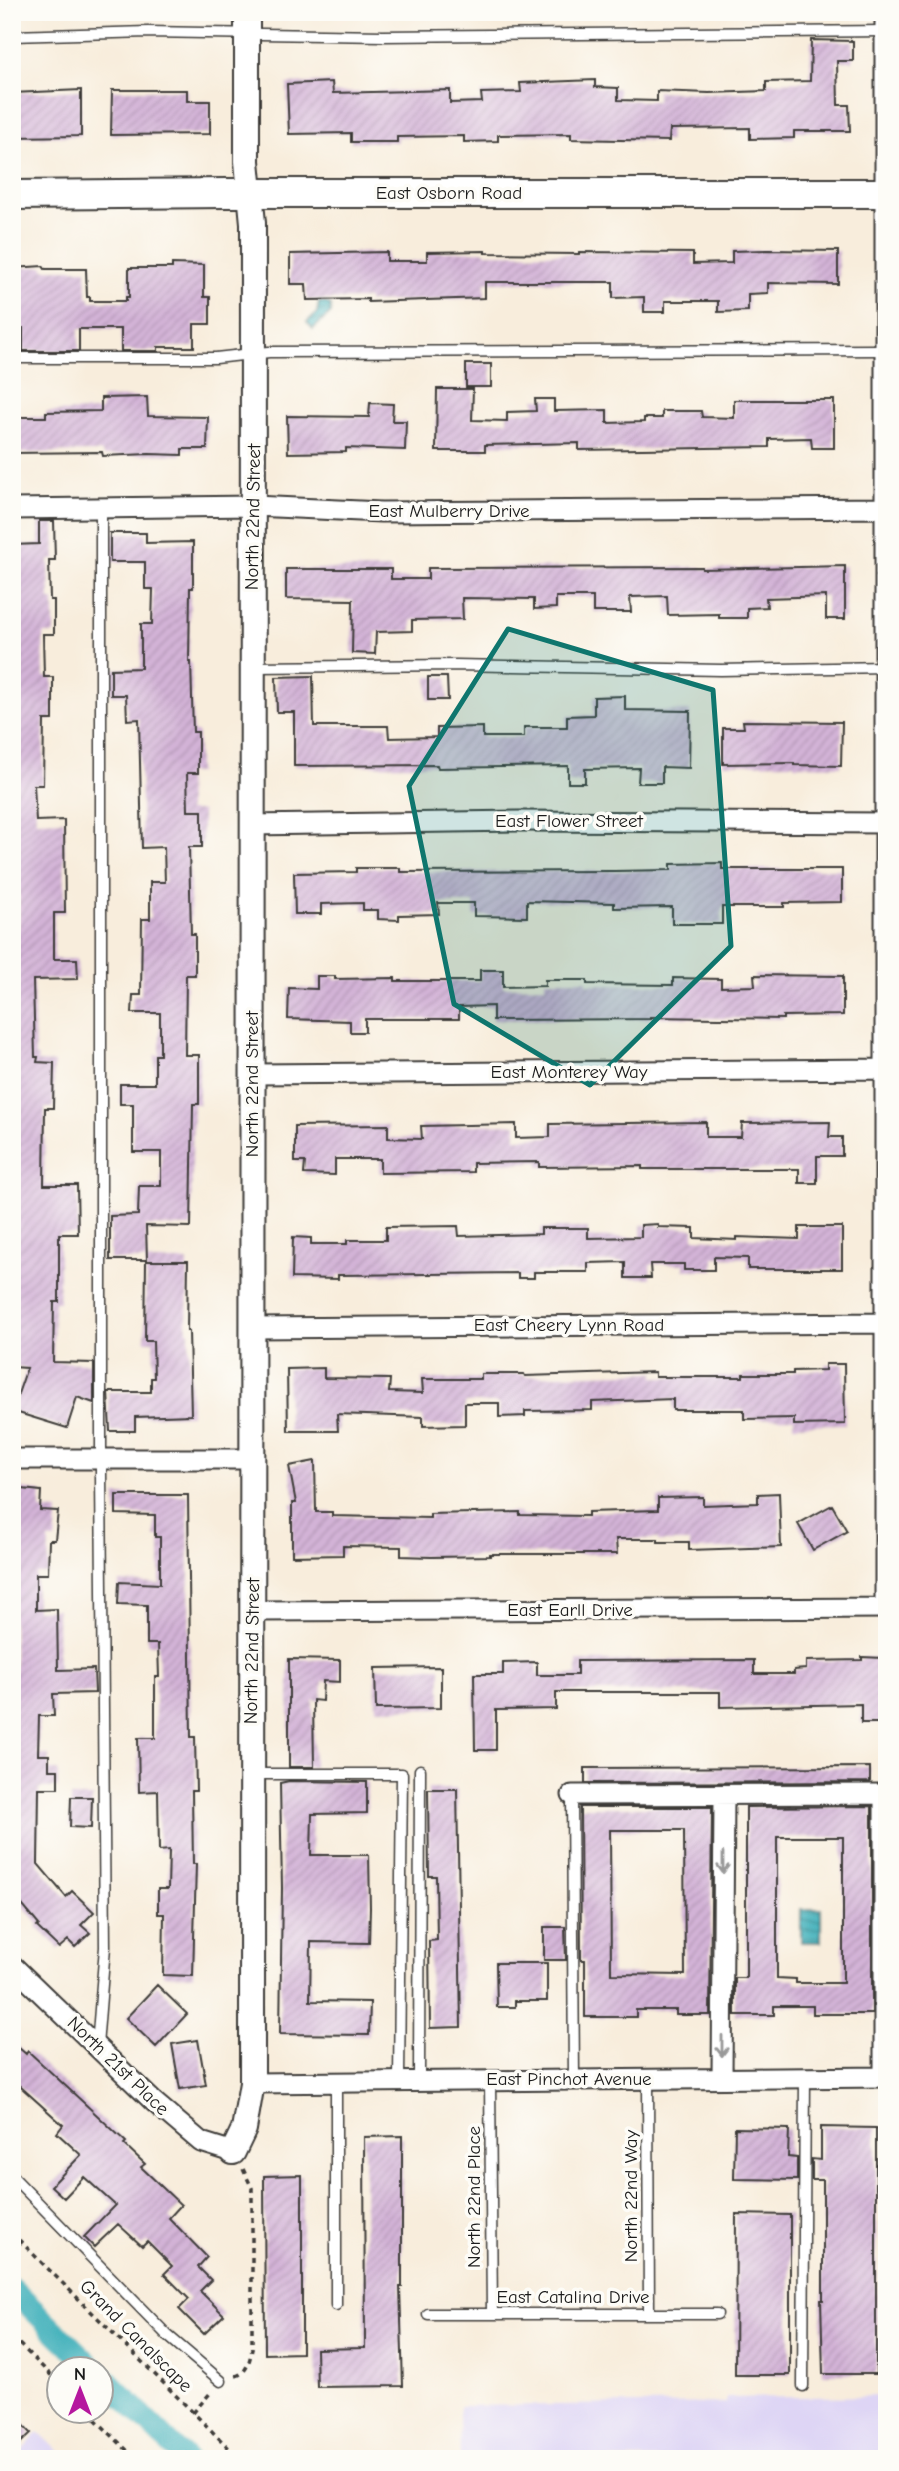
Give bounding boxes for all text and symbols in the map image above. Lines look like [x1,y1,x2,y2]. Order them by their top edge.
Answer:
street label: East Osborn Road [376,182,522,204]
street label: North 22nd Street [241,443,265,590]
street label: East Mulberry Drive [368,500,530,522]
street label: East Flower Street [495,810,644,832]
street label: North 22nd Street [241,1010,263,1157]
street label: East Monterey Way [491,1061,648,1083]
street label: East Cheery Lynn Road [474,1314,664,1336]
street label: North 22nd Street [240,1577,264,1724]
street label: East Earll Drive [507,1599,633,1621]
one-way arrow [716,1851,730,1874]
street label: North 21st Place [63,2012,173,2120]
one-way arrow [715,2034,729,2057]
street label: East Pinchot Avenue [486,2068,652,2090]
street label: North 22nd Place [463,2126,485,2268]
street label: North 22nd Way [620,2129,642,2262]
street label: Grand Canalscape [75,2275,197,2397]
street label: East Catalina Drive [496,2286,650,2308]
north arrow [46,2356,116,2426]
text: N [74,2363,86,2385]

